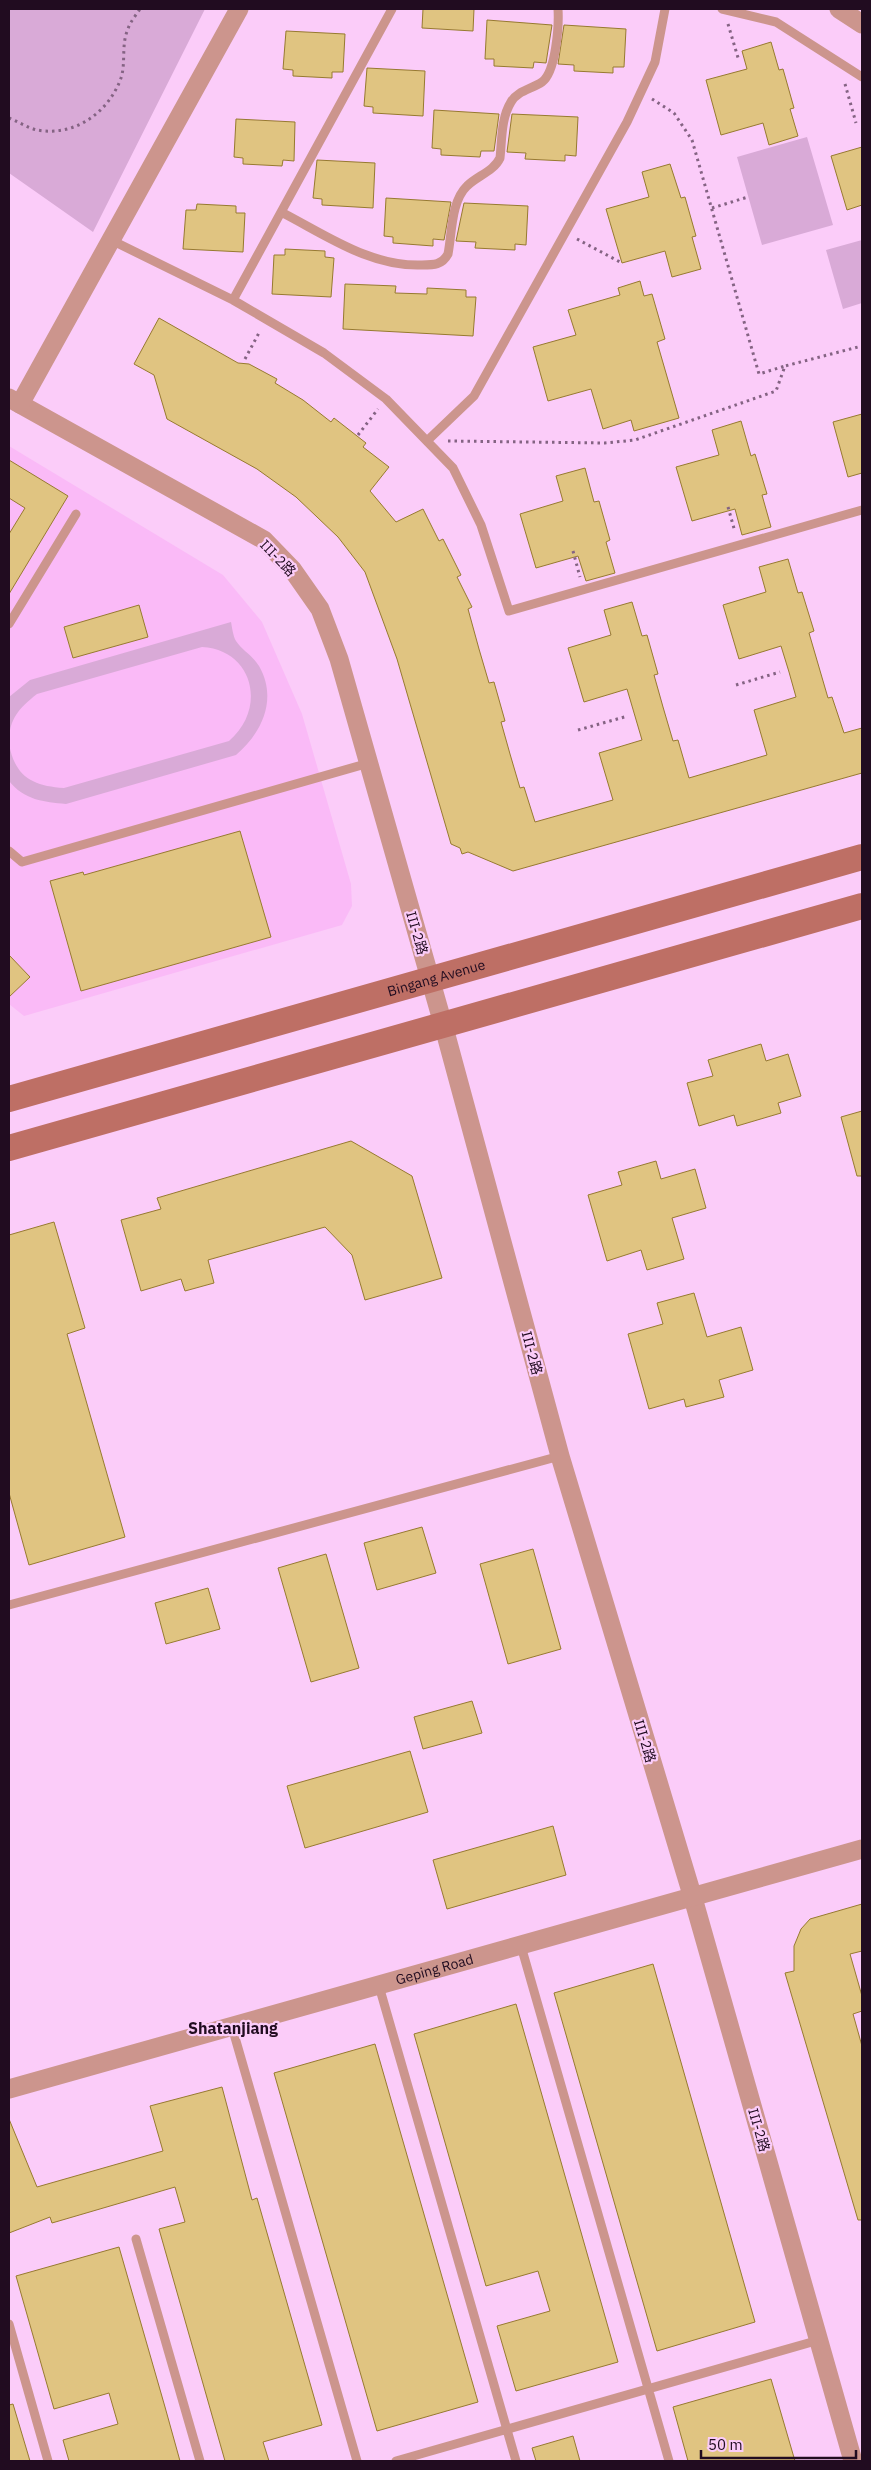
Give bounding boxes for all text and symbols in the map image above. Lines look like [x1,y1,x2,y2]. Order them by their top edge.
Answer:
street label: III-2路 [256,536,300,580]
street label: III-2路 [402,909,432,957]
street label: Bingang Avenue [385,955,487,1000]
street label: III-2路 [518,1329,546,1377]
street label: III-2路 [630,1717,660,1765]
street label: Geping Road [394,1950,475,1989]
district label: Shatanjiang [188,2018,278,2038]
street label: III-2路 [744,2106,774,2154]
scale bar [701,2428,856,2460]
text: 50 m [708,2435,743,2454]

